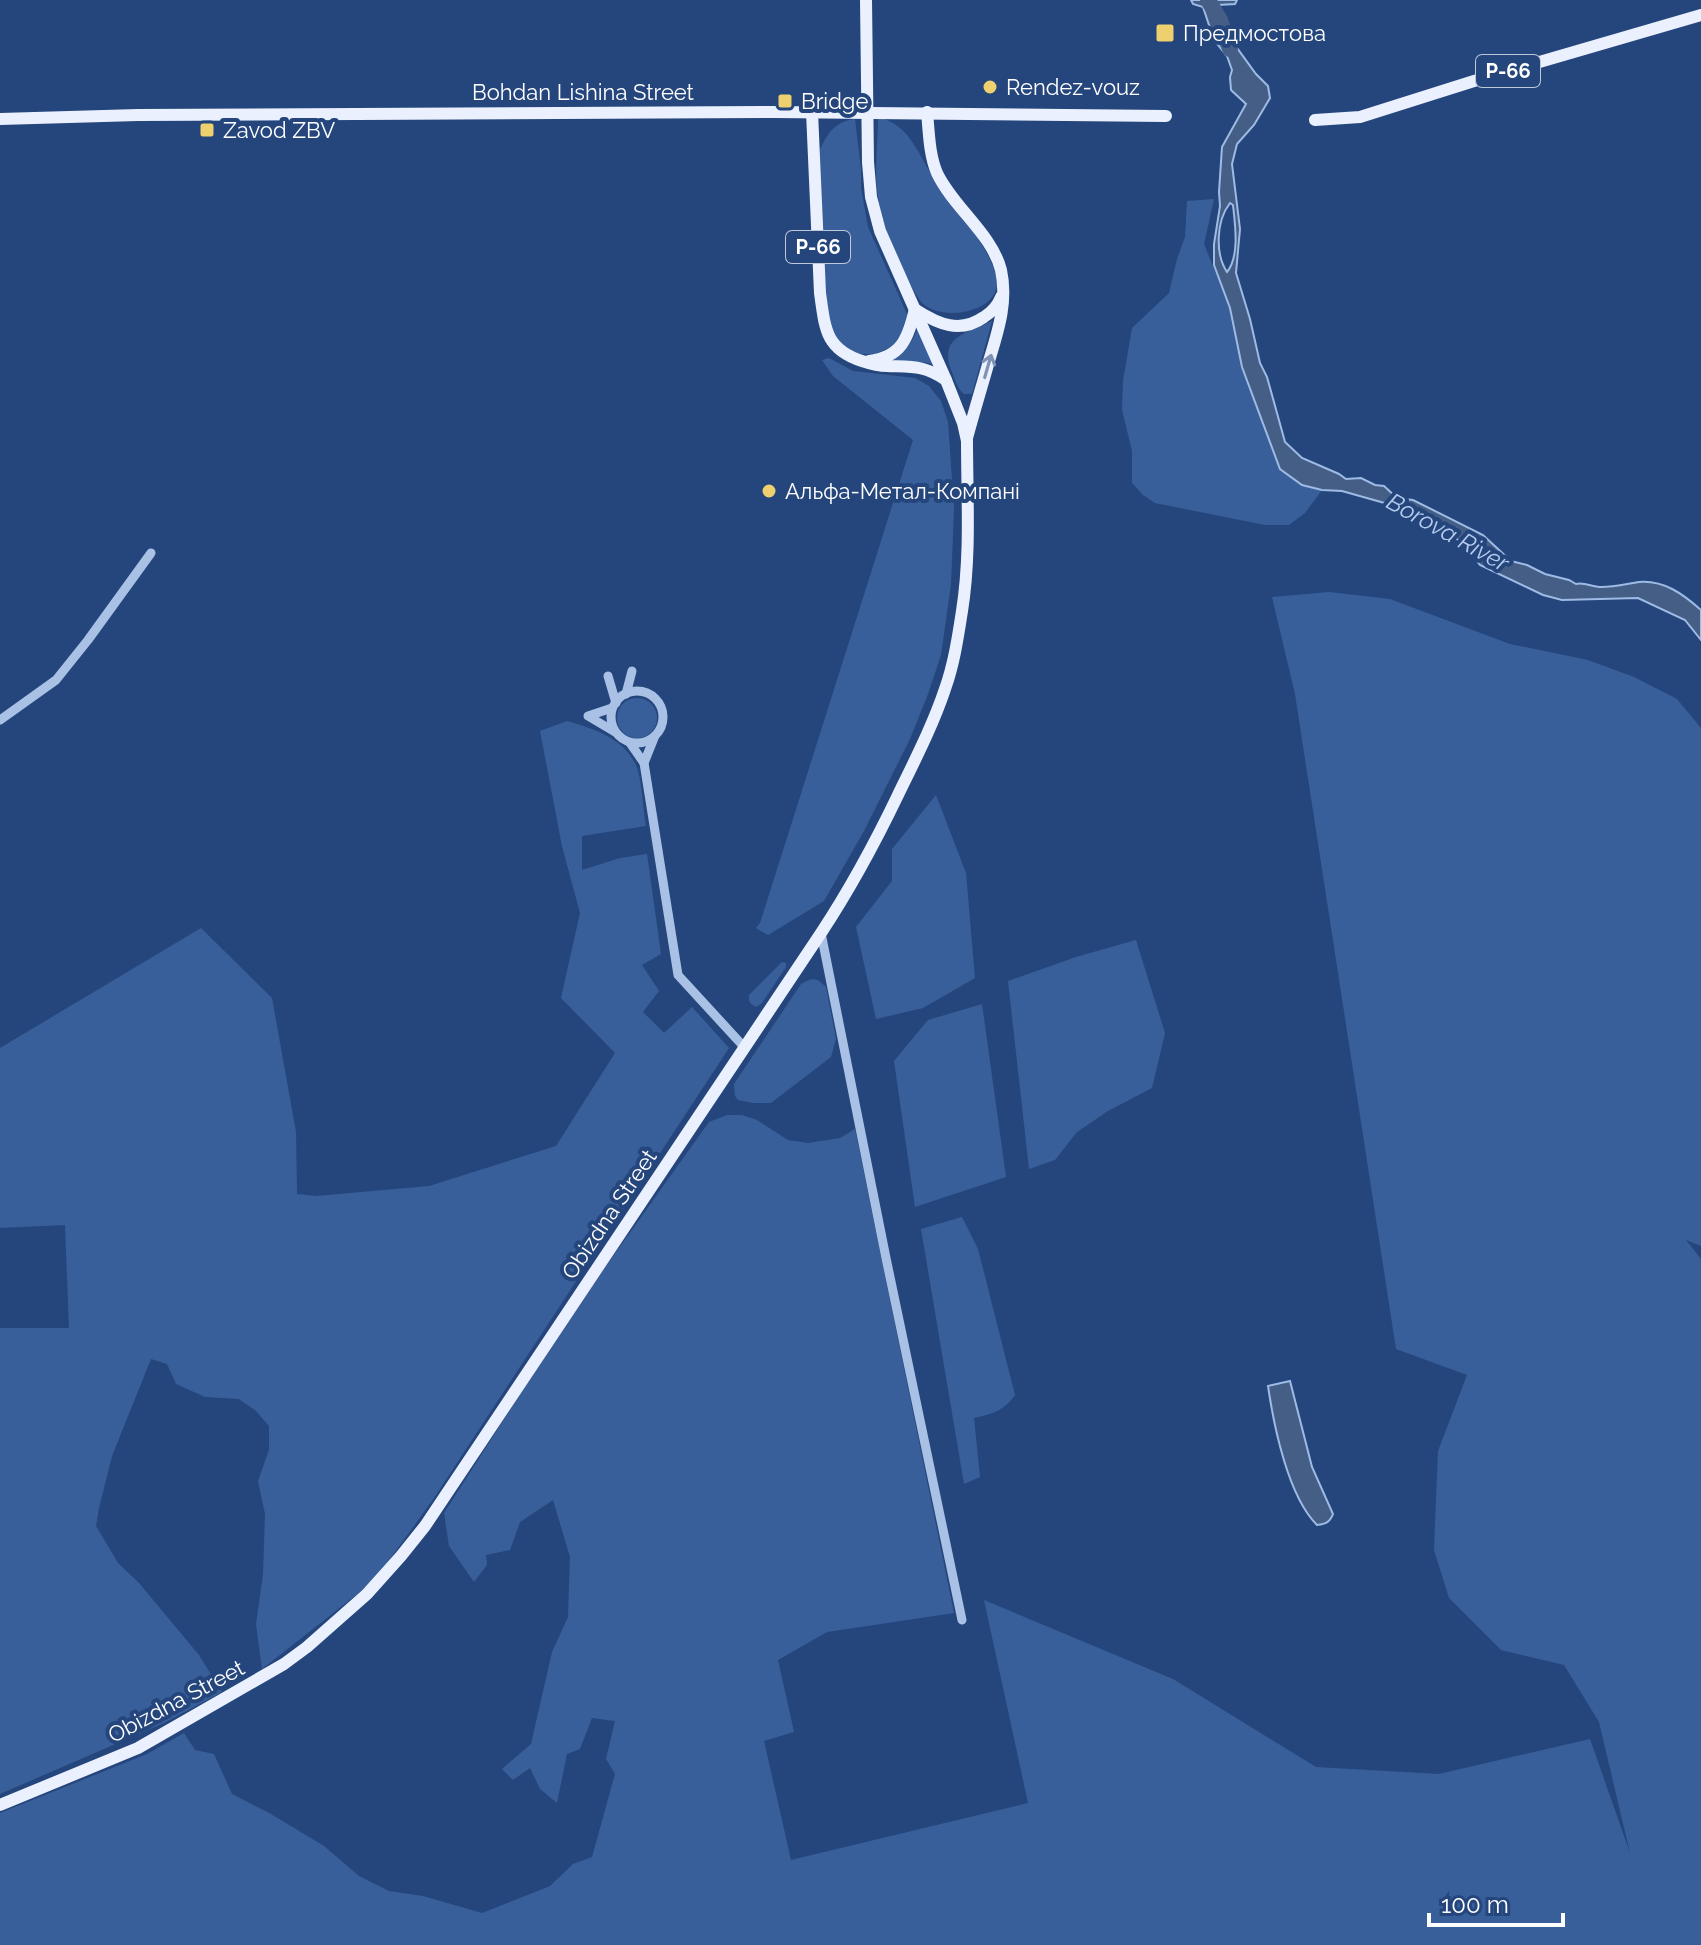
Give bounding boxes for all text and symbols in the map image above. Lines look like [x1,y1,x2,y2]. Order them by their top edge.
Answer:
place label: Предмостова [1183,20,1326,46]
marker: Предмостова [1154,22,1176,44]
road number: Р-66 [1476,55,1540,87]
place label: Rendez-vouz [1006,74,1140,100]
marker: Rendez-vouz [981,78,999,96]
street label: Bohdan Lishina Street [472,79,695,105]
place label: Bridge [801,88,868,114]
marker: Bridge [776,92,794,110]
place label: Zavod ZBV [223,117,335,143]
marker: Zavod ZBV [198,121,216,139]
road number: Р-66 [786,231,850,263]
one-way arrow [981,353,996,379]
place label: Альфа-Метал-Компані [785,478,1020,504]
marker: Альфа-Метал-Компані [760,482,778,500]
water label: Borova River [1382,487,1515,578]
street label: Obizdna Street [556,1144,662,1284]
street label: Obizdna Street [103,1654,249,1748]
scale bar [1429,1877,1563,1927]
text: 100 m [1441,1890,1509,1919]

